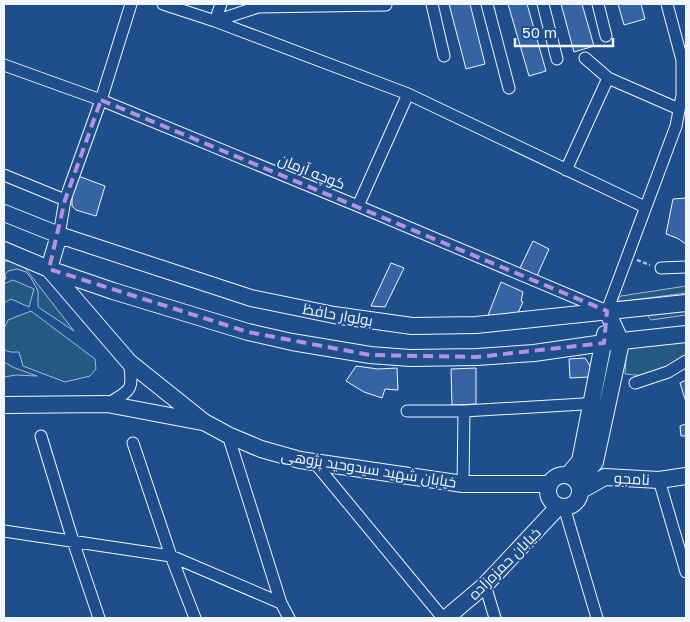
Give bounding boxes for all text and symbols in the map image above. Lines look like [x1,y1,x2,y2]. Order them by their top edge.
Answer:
scale bar [515,15,612,47]
text: 50 m [522,23,557,41]
street label: کوچه آرمان [275,149,348,194]
street label: بولوار حافظ [301,299,375,330]
street label: خیابان شهید سیدوحید پژوهی [280,445,458,493]
street label: نامجو [614,468,650,489]
street label: خیابان حمزه‌زاده [464,523,545,604]

